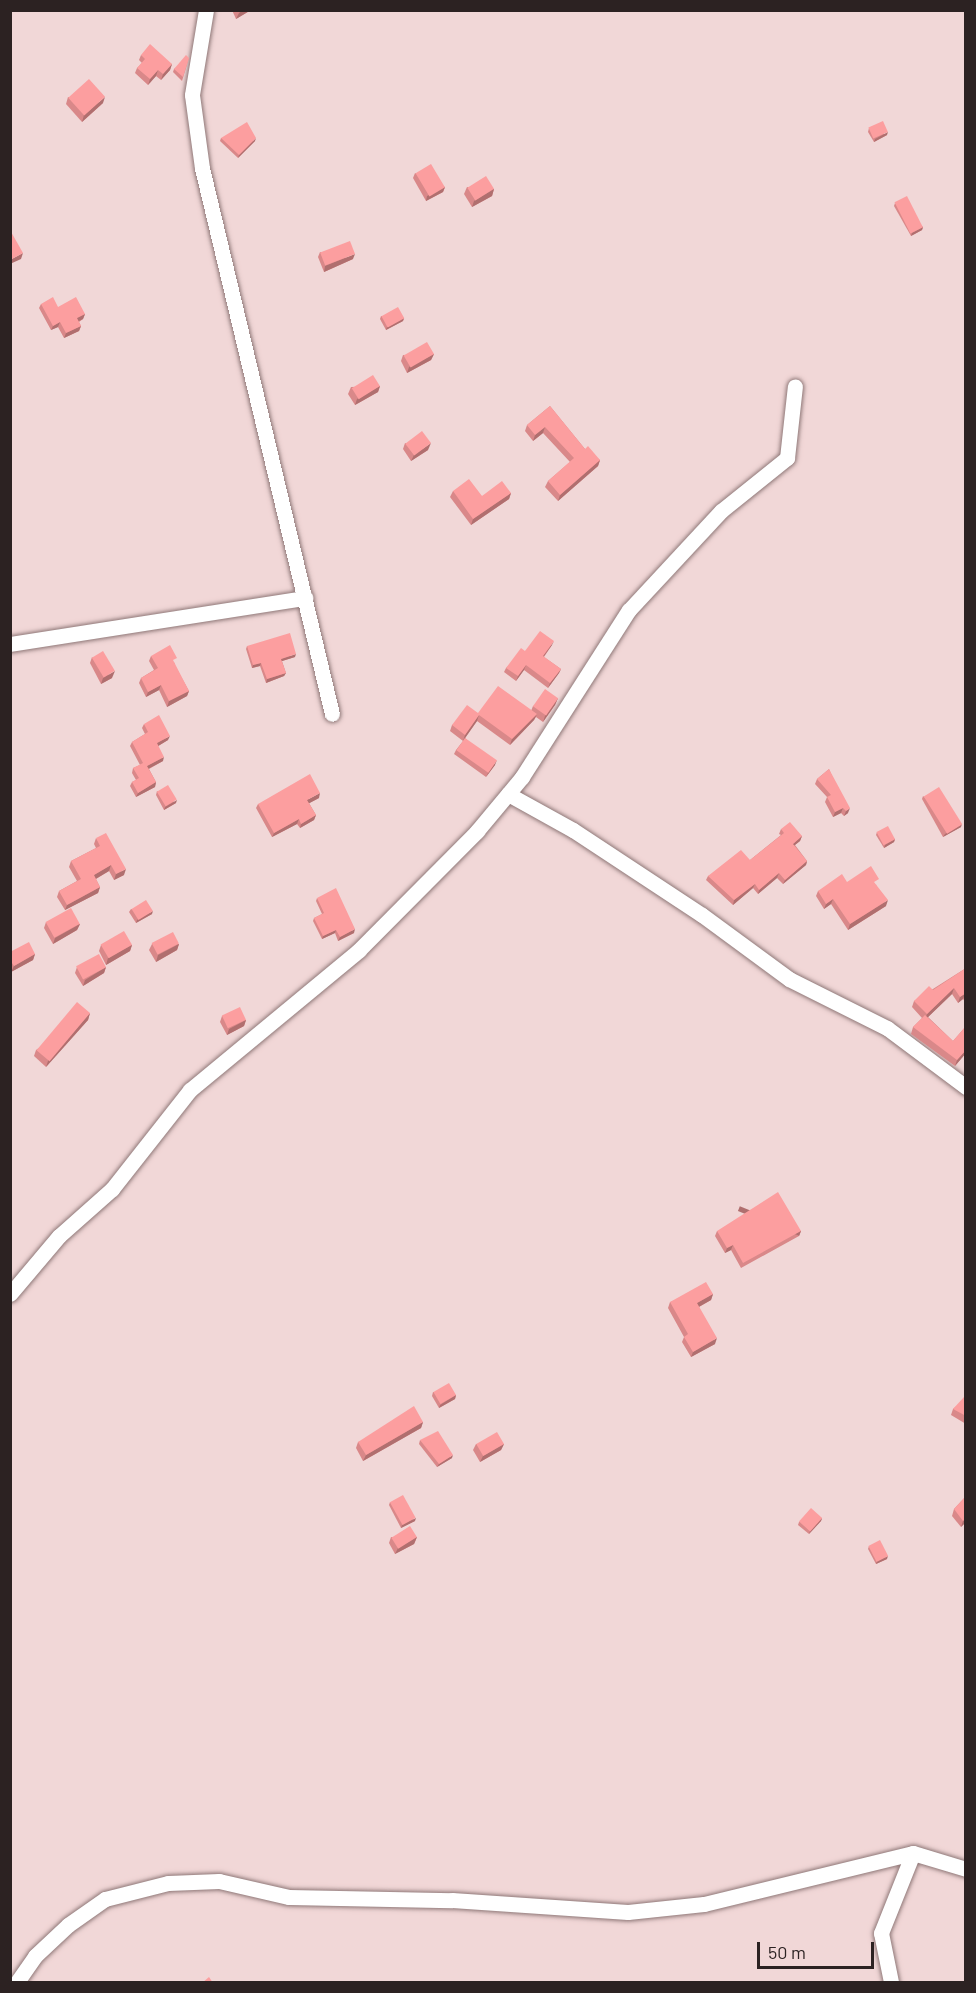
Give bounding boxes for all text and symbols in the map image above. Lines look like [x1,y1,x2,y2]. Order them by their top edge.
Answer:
scale bar [760,1930,877,1968]
text: 50 m [768,1941,806,1963]

